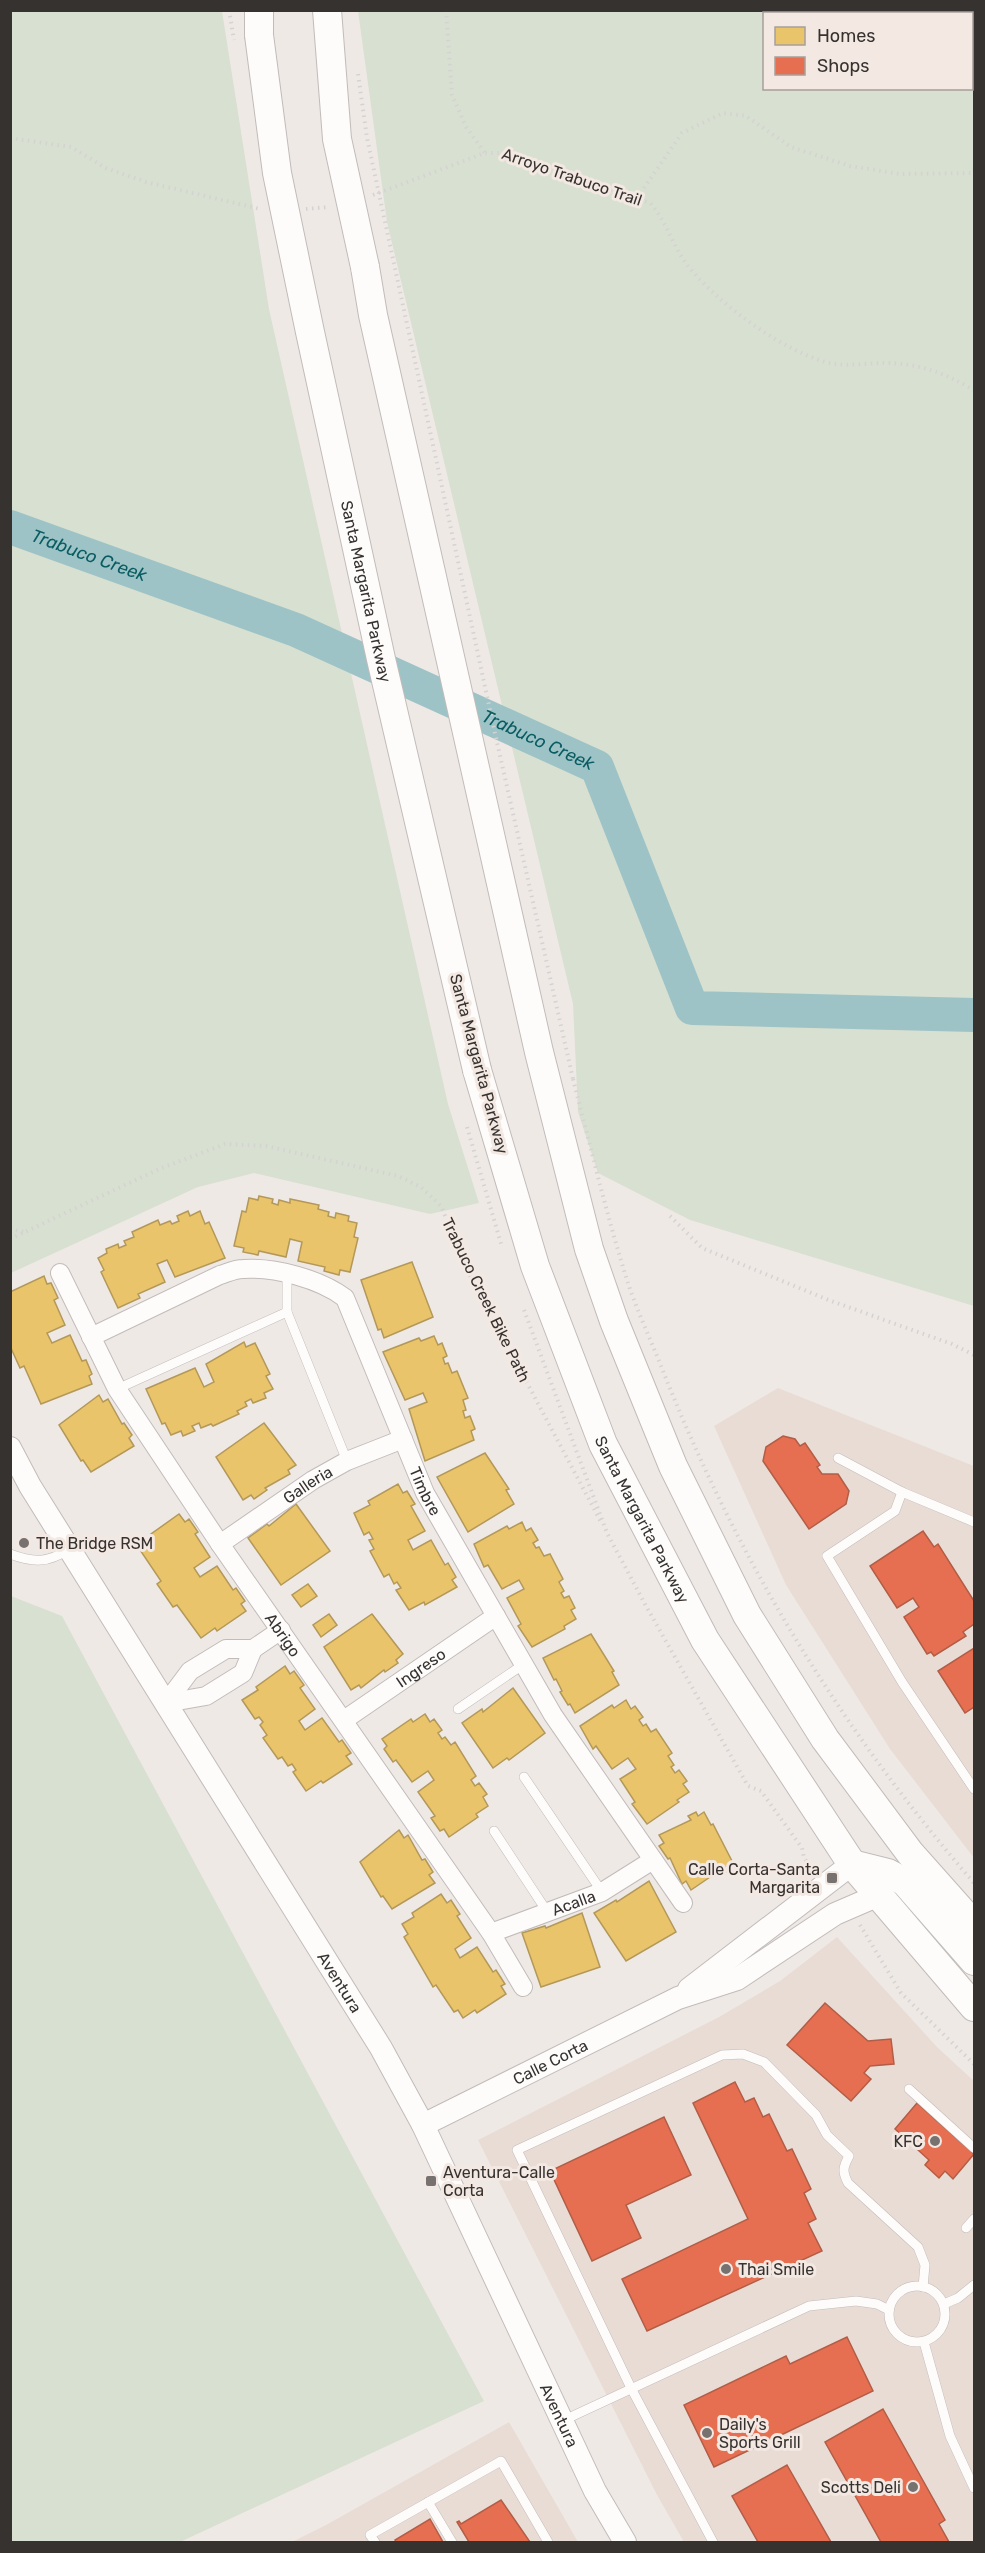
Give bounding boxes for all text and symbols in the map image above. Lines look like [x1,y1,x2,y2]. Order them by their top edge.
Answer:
legend [763,12,973,90]
text: Homes [817,25,875,47]
text: Shops [817,55,869,77]
street label: Arroyo Trabuco Trail [500,144,644,210]
street label: Santa Margarita Parkway [337,499,396,684]
water label: Trabuco Creek [28,525,150,587]
water label: Trabuco Creek [478,705,598,776]
street label: Santa Margarita Parkway [446,972,512,1156]
street label: Trabuco Creek Bike Path [438,1215,534,1385]
street label: Santa Margarita Parkway [591,1433,694,1606]
street label: Galleria [279,1462,336,1507]
street label: Timbre [406,1464,445,1519]
place label: The Bridge RSM [36,1534,153,1553]
marker: The Bridge RSM [17,1536,31,1550]
street label: Abrigo [261,1609,305,1660]
street label: Ingreso [392,1644,449,1691]
place label: Calle Corta-Santa Margarita [688,1860,820,1897]
marker: Calle Corta-Santa Margarita [825,1871,839,1885]
street label: Acalla [549,1886,598,1919]
street label: Aventura [314,1948,366,2016]
street label: Calle Corta [510,2035,591,2088]
place label: KFC [893,2132,923,2151]
marker: KFC [928,2134,942,2148]
place label: Aventura-Calle Corta [443,2163,555,2200]
marker: Aventura-Calle Corta [424,2174,438,2188]
place label: Thai Smile [738,2260,814,2279]
marker: Thai Smile [719,2262,733,2276]
street label: Aventura [536,2380,582,2450]
place label: Daily's Sports Grill [719,2415,801,2452]
marker: Daily's Sports Grill [700,2426,714,2440]
place label: Scotts Deli [821,2478,901,2497]
marker: Scotts Deli [906,2480,920,2494]

